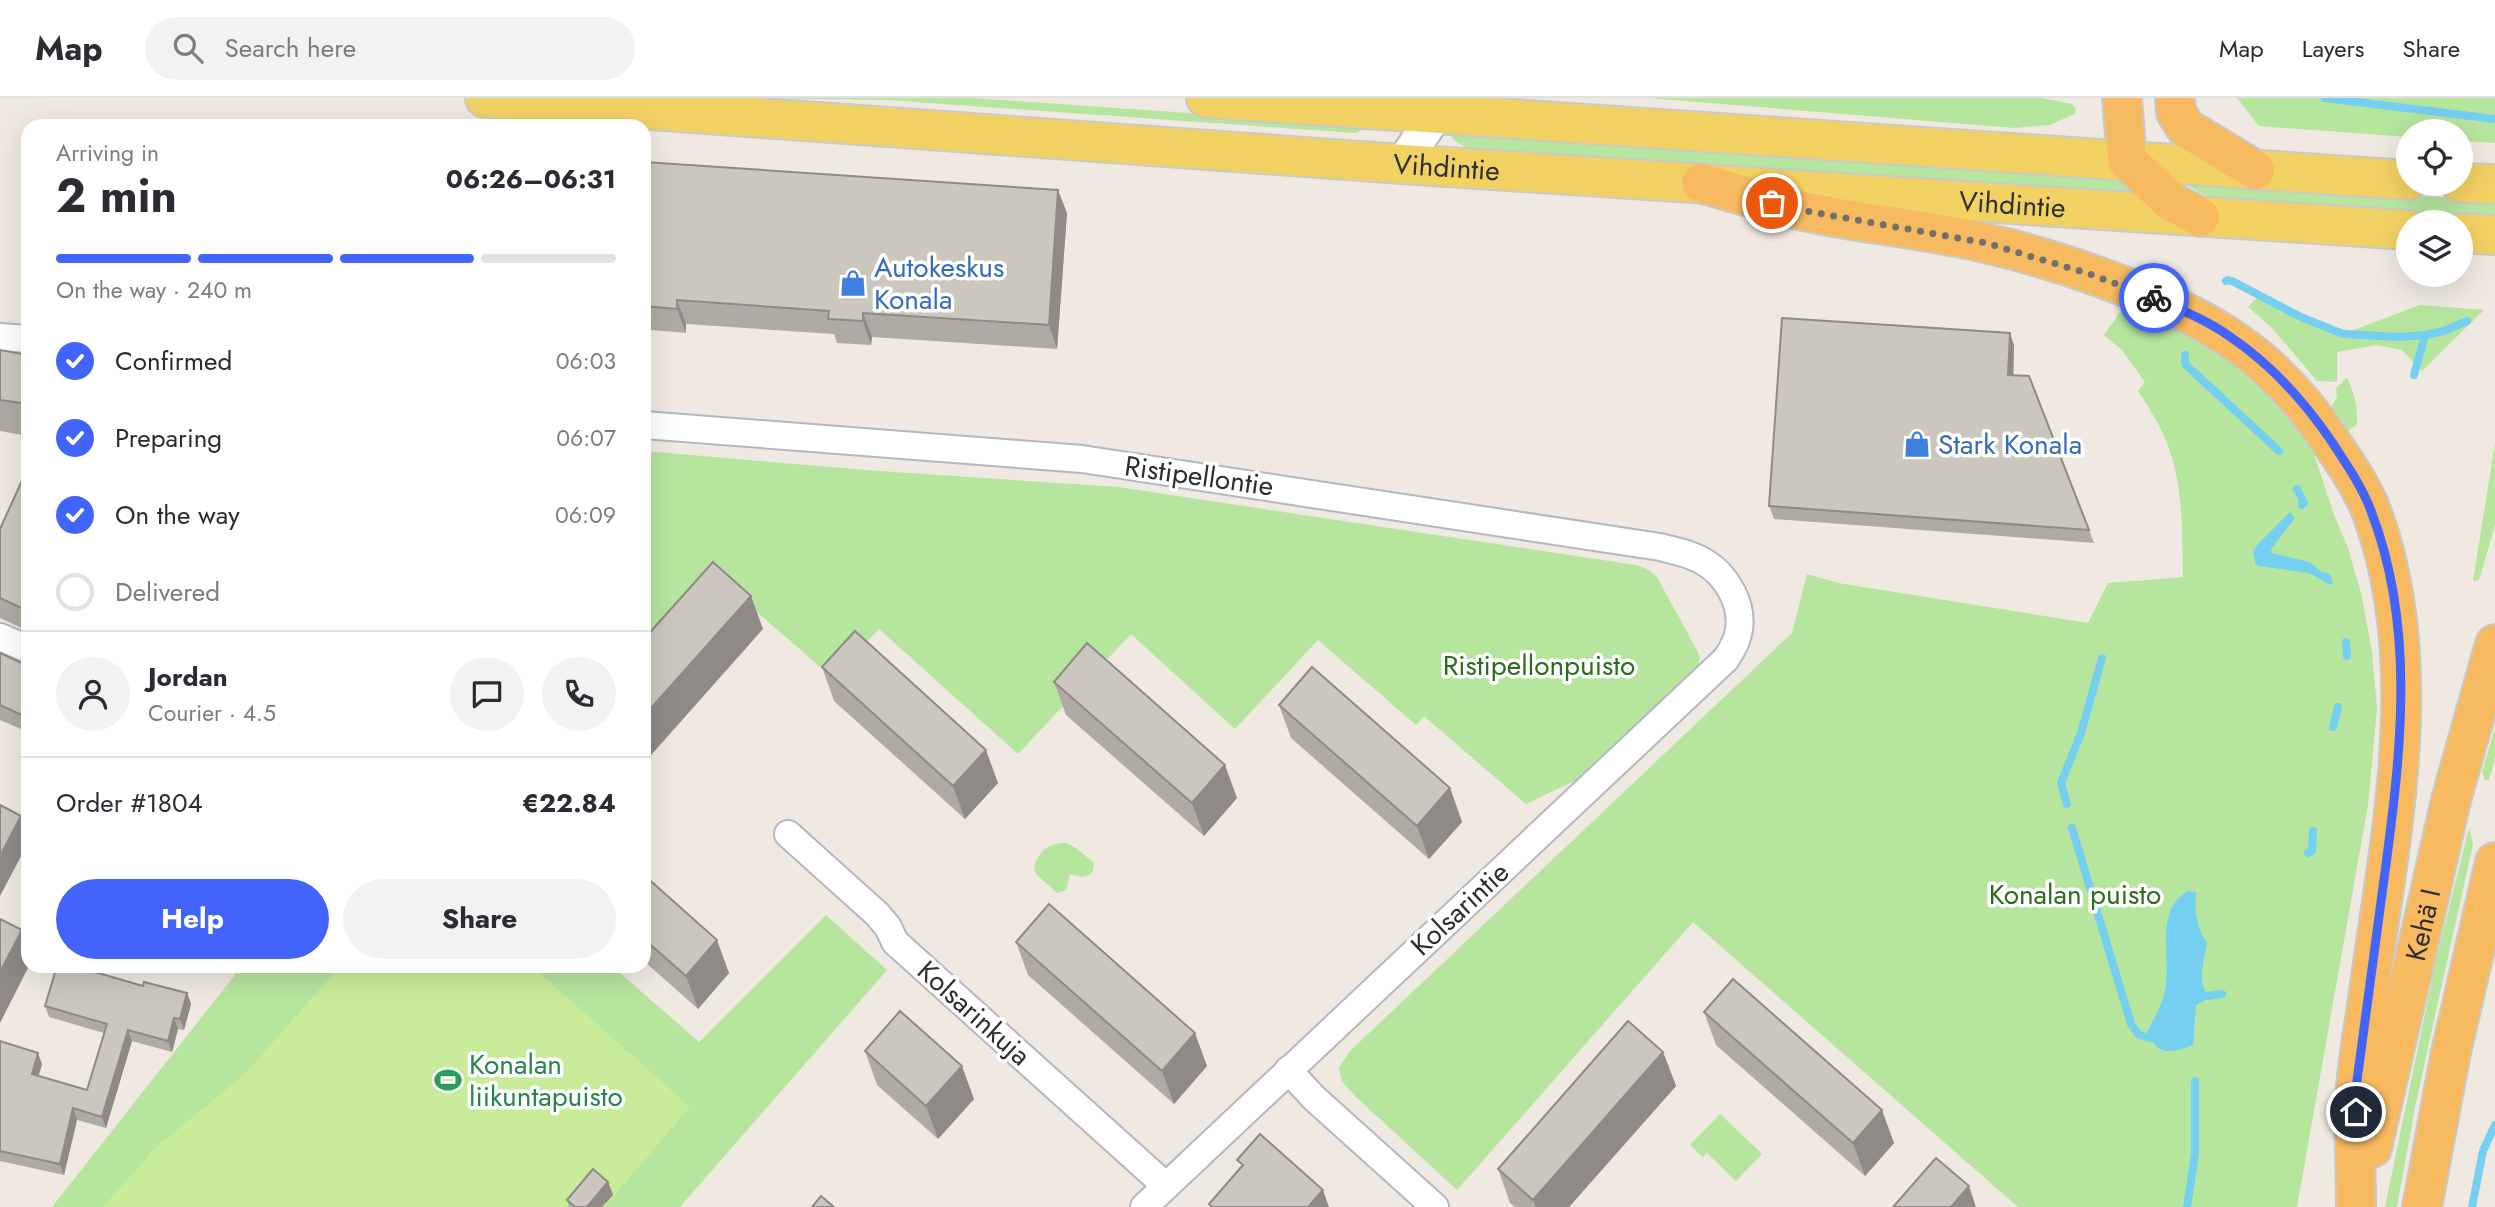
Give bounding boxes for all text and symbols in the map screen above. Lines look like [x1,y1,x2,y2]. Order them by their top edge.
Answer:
search box [145,17,635,80]
text: Map [35,25,103,72]
icon: search [169,29,207,67]
text: Search here [225,29,356,67]
text: Map [2219,31,2264,66]
text: Layers [2302,31,2364,66]
text: Share [2402,31,2460,66]
map controls [2396,119,2473,287]
button: locate [2396,119,2473,196]
text: Arriving in [56,136,159,170]
street label: Vihdintie [1392,143,1501,191]
text: 06:26–06:31 [446,160,616,198]
text: 2 min [56,163,177,229]
pin [1742,173,1802,233]
street label: Vihdintie [1958,180,2067,228]
icon: bag [1753,184,1791,222]
button: layers [2396,210,2473,287]
place label: Autokeskus Konala [874,247,1004,320]
courier [2119,263,2189,333]
shop icon: Autokeskus Konala [838,268,868,298]
text: On the way · 240 m [56,273,252,307]
icon: bike [2135,279,2173,317]
icon: check [56,342,94,380]
text: Confirmed [115,342,232,380]
text: 06:03 [556,344,616,378]
icon: check [56,419,94,457]
text: Preparing [115,419,222,457]
text: 06:07 [556,421,616,455]
place label: Stark Konala [1938,424,2082,465]
shop icon: Stark Konala [1902,429,1932,459]
street label: Ristipellontie [1122,445,1276,507]
icon: check [56,496,94,534]
text: On the way [115,496,240,534]
text: 06:09 [555,498,616,532]
text: Delivered [115,573,220,611]
park label: Ristipellonpuisto [1443,645,1635,686]
button: person [56,657,130,731]
button: chat [450,657,524,731]
button: phone [542,657,616,731]
text: Jordan [148,658,228,696]
text: Courier · 4.5 [148,696,276,730]
text: Order #1804 [56,784,203,822]
text: €22.84 [522,784,616,822]
street label: Kolsarintie [1402,853,1518,965]
park label: Konalan puisto [1989,874,2161,915]
button: Help [56,879,329,959]
button: Share [343,879,616,959]
street label: Kehä I [2395,885,2451,965]
street label: Kolsarinkuja [908,951,1040,1075]
place label: Konalan liikuntapuisto [469,1044,623,1117]
sports icon: Konalan liikuntapuisto [433,1065,463,1095]
pin [2326,1082,2386,1142]
icon: home [2337,1093,2375,1131]

